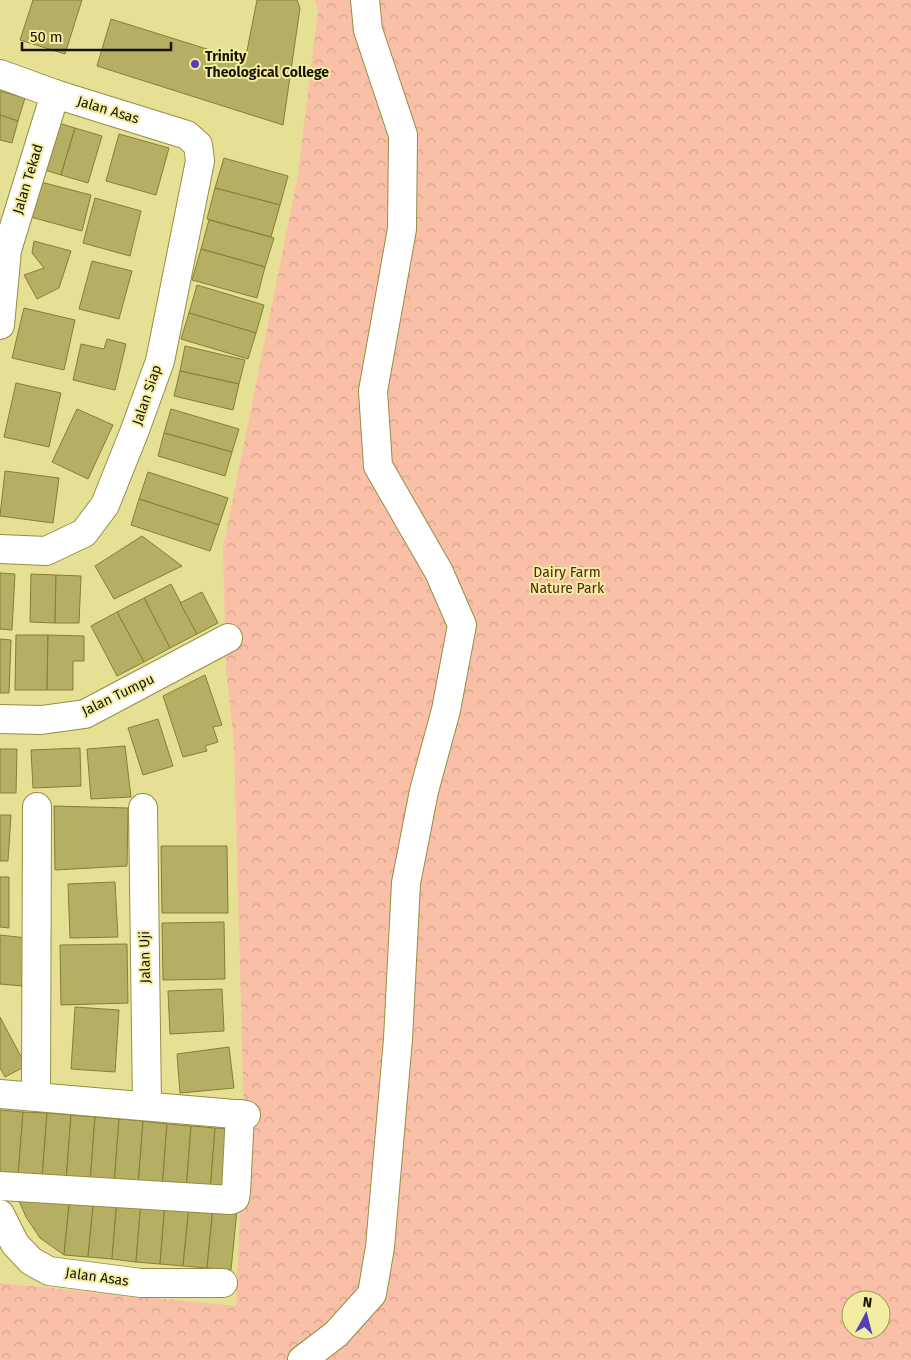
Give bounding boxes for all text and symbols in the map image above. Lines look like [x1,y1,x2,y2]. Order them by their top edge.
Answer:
scale bar [22,20,171,52]
text: 50 m [30,28,63,46]
place label: Trinity Theological College [205,48,329,81]
marker: Trinity Theological College [189,58,201,70]
street label: Jalan Asas [75,93,141,128]
street label: Jalan Tekad [9,142,47,216]
street label: Jalan Siap [129,363,165,427]
park label: Dairy Farm Nature Park [530,564,605,597]
street label: Jalan Tumpu [79,670,157,720]
street label: Jalan Uji [136,931,154,983]
street label: Jalan Asas [64,1264,130,1290]
north arrow [841,1290,891,1340]
text: N [862,1294,873,1312]

